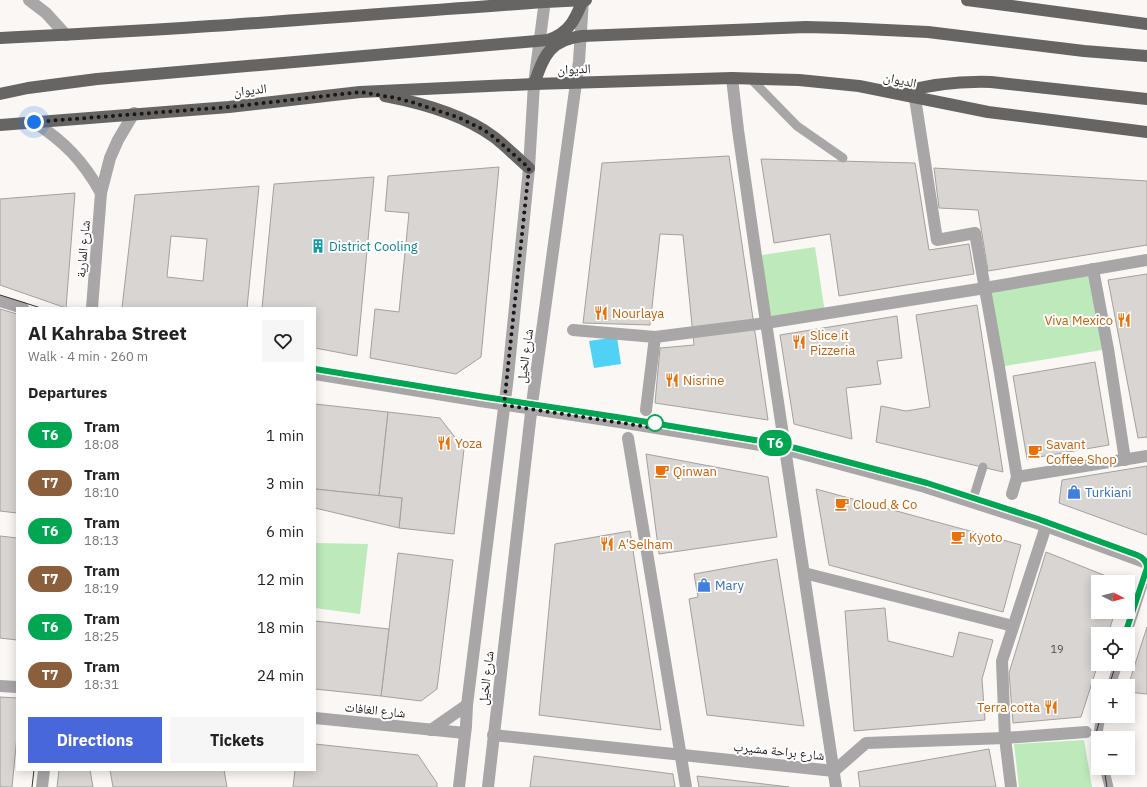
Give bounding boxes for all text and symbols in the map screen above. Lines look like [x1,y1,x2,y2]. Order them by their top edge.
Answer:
street label: الديوان [557,60,591,78]
street label: الديوان [882,68,918,92]
street label: الديوان [233,80,267,100]
your location [24,112,44,132]
street label: شارع المارية [72,220,95,279]
building icon: District Cooling [310,238,326,254]
place label: District Cooling [329,238,418,255]
restaurant icon: Nourlaya [593,305,609,321]
place label: Nourlaya [612,305,664,322]
place label: Viva Mexico [1044,312,1113,329]
restaurant icon: Viva Mexico [1116,312,1132,328]
button: heart [262,320,304,362]
text: Al Kahraba Street [28,321,187,345]
place label: Slice it Pizzeria [810,327,855,359]
street label: شارع الخيل [513,328,538,384]
restaurant icon: Slice it Pizzeria [791,334,807,350]
text: Walk · 4 min · 260 m [28,348,148,365]
restaurant icon: Nisrine [664,372,680,388]
place label: Nisrine [683,372,724,389]
text: Departures [28,383,107,402]
unlabelled marker [646,414,664,432]
text: Tram [84,417,120,436]
text: T6 [42,426,58,444]
text: 1 min [266,426,304,445]
line badge: T6 [757,430,793,456]
text: T6 [767,434,783,452]
restaurant icon: Yoza [436,435,452,451]
place label: Yoza [455,435,482,452]
text: 18:08 [84,436,119,453]
place label: Savant Coffee Shop [1046,436,1117,468]
cafe icon: Savant Coffee Shop [1027,443,1043,459]
cafe icon: Qinwan [654,463,670,479]
place label: Qinwan [673,463,717,480]
text: Tram [84,465,120,484]
text: T7 [42,474,58,492]
text: 3 min [266,474,304,493]
text: 18:10 [84,484,119,501]
shop icon: Turkiani [1066,484,1082,500]
place label: Turkiani [1085,484,1132,501]
cafe icon: Cloud & Co [834,496,850,512]
place label: Cloud & Co [853,496,917,513]
text: Tram [84,513,120,532]
text: T6 [42,522,58,540]
text: 6 min [266,522,304,541]
cafe icon: Kyoto [950,529,966,545]
place label: Kyoto [969,529,1003,546]
text: 18:13 [84,532,119,549]
restaurant icon: A'Selham [599,536,615,552]
place label: A'Selham [618,536,673,553]
text: Tram [84,561,120,580]
text: T7 [42,570,58,588]
text: 12 min [257,570,304,589]
north arrow [1091,575,1135,619]
map controls [1091,575,1135,775]
shop icon: Mary [696,577,712,593]
place label: Mary [715,577,744,594]
text: 18:19 [84,580,119,597]
text: Tram [84,609,120,628]
text: T6 [42,618,58,636]
text: 18 min [257,618,304,637]
button: locate [1091,627,1135,671]
text: 18:25 [84,628,119,645]
house number: 19 [1050,642,1064,656]
street label: شارع الخيل [474,650,499,706]
text: Tram [84,657,120,676]
text: T7 [42,666,58,684]
text: 24 min [257,666,304,685]
text: 18:31 [84,676,119,693]
button: + [1091,679,1135,723]
street label: شارع الغافات [344,698,406,723]
place label: Terra cotta [977,699,1040,716]
restaurant icon: Terra cotta [1043,699,1059,715]
button: Directions [28,717,162,763]
button: Tickets [170,717,304,763]
button: − [1091,731,1135,775]
street label: شارع براحة مشيرب [733,738,825,765]

